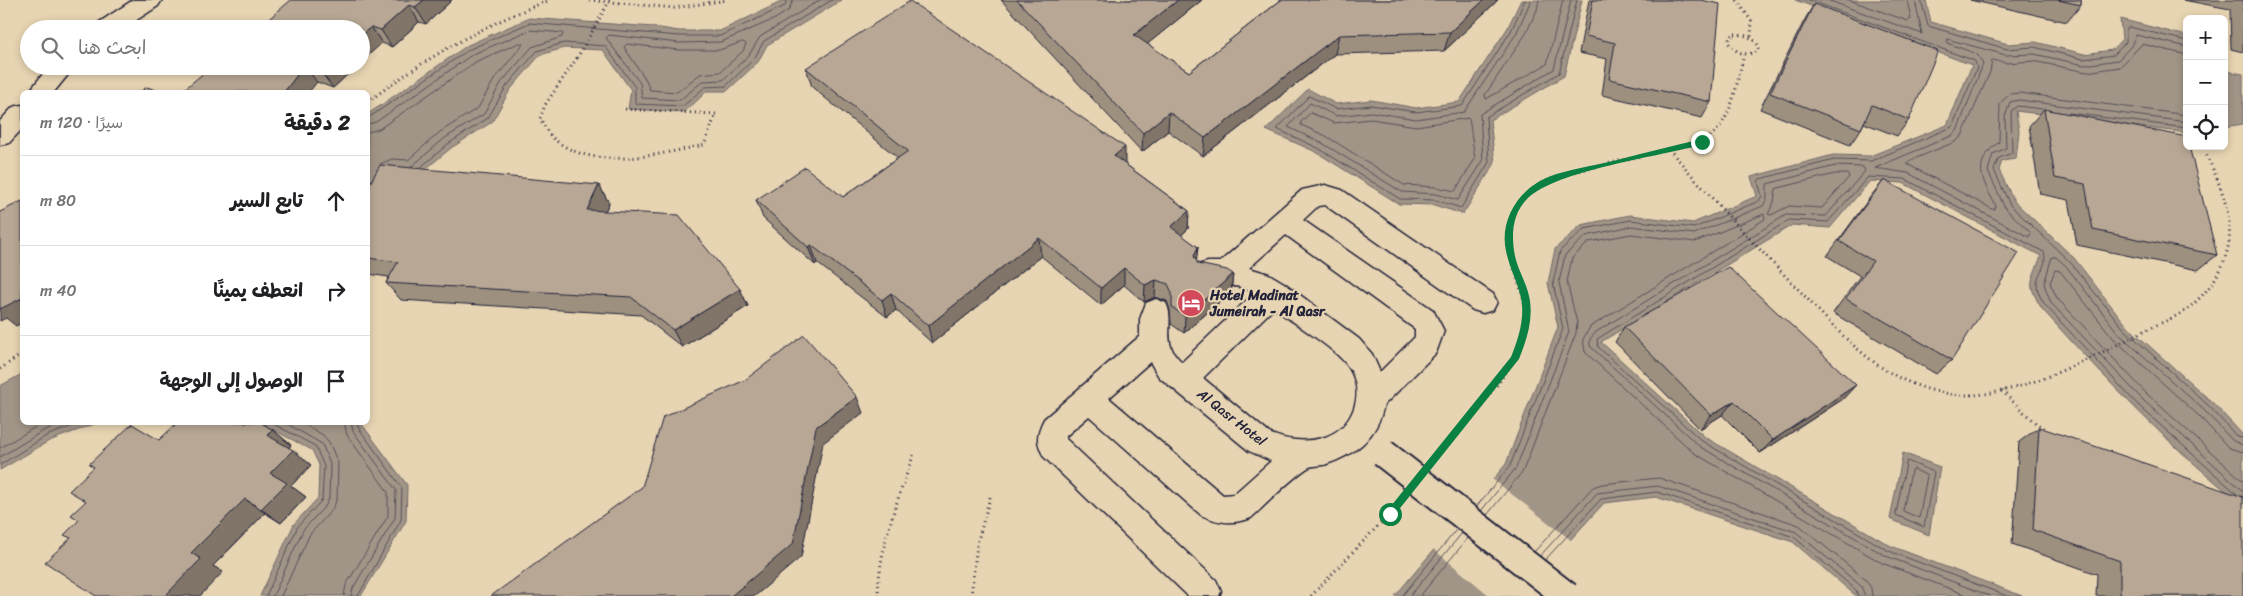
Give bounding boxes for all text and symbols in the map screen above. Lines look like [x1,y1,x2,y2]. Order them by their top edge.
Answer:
map controls [2183,15,2228,150]
button: + [2183,15,2228,60]
search box [20,20,370,75]
text: ابحث هنا [78,31,146,64]
icon: search [38,34,66,62]
button: − [2183,60,2228,105]
text: 2 دقيقة [284,104,350,142]
button: locate [2183,105,2228,150]
text: سيرًا · 120 m [40,108,123,137]
route end [1691,131,1714,154]
text: تابع السير [230,184,303,217]
text: 80 m [40,186,76,215]
icon: ahead [322,187,350,215]
text: انعطف يمينًا [213,274,303,307]
text: 40 m [40,276,77,305]
icon: right [322,277,350,305]
place label: Hotel Madinat Jumeirah - Al Qasr [1209,283,1326,324]
hotel icon: Hotel Madinat Jumeirah - Al Qasr [1176,288,1206,318]
text: الوصول إلى الوجهة [160,364,303,397]
icon: arrive [322,367,350,395]
street label: Al Qasr Hotel [1191,381,1273,453]
route start [1379,503,1402,526]

